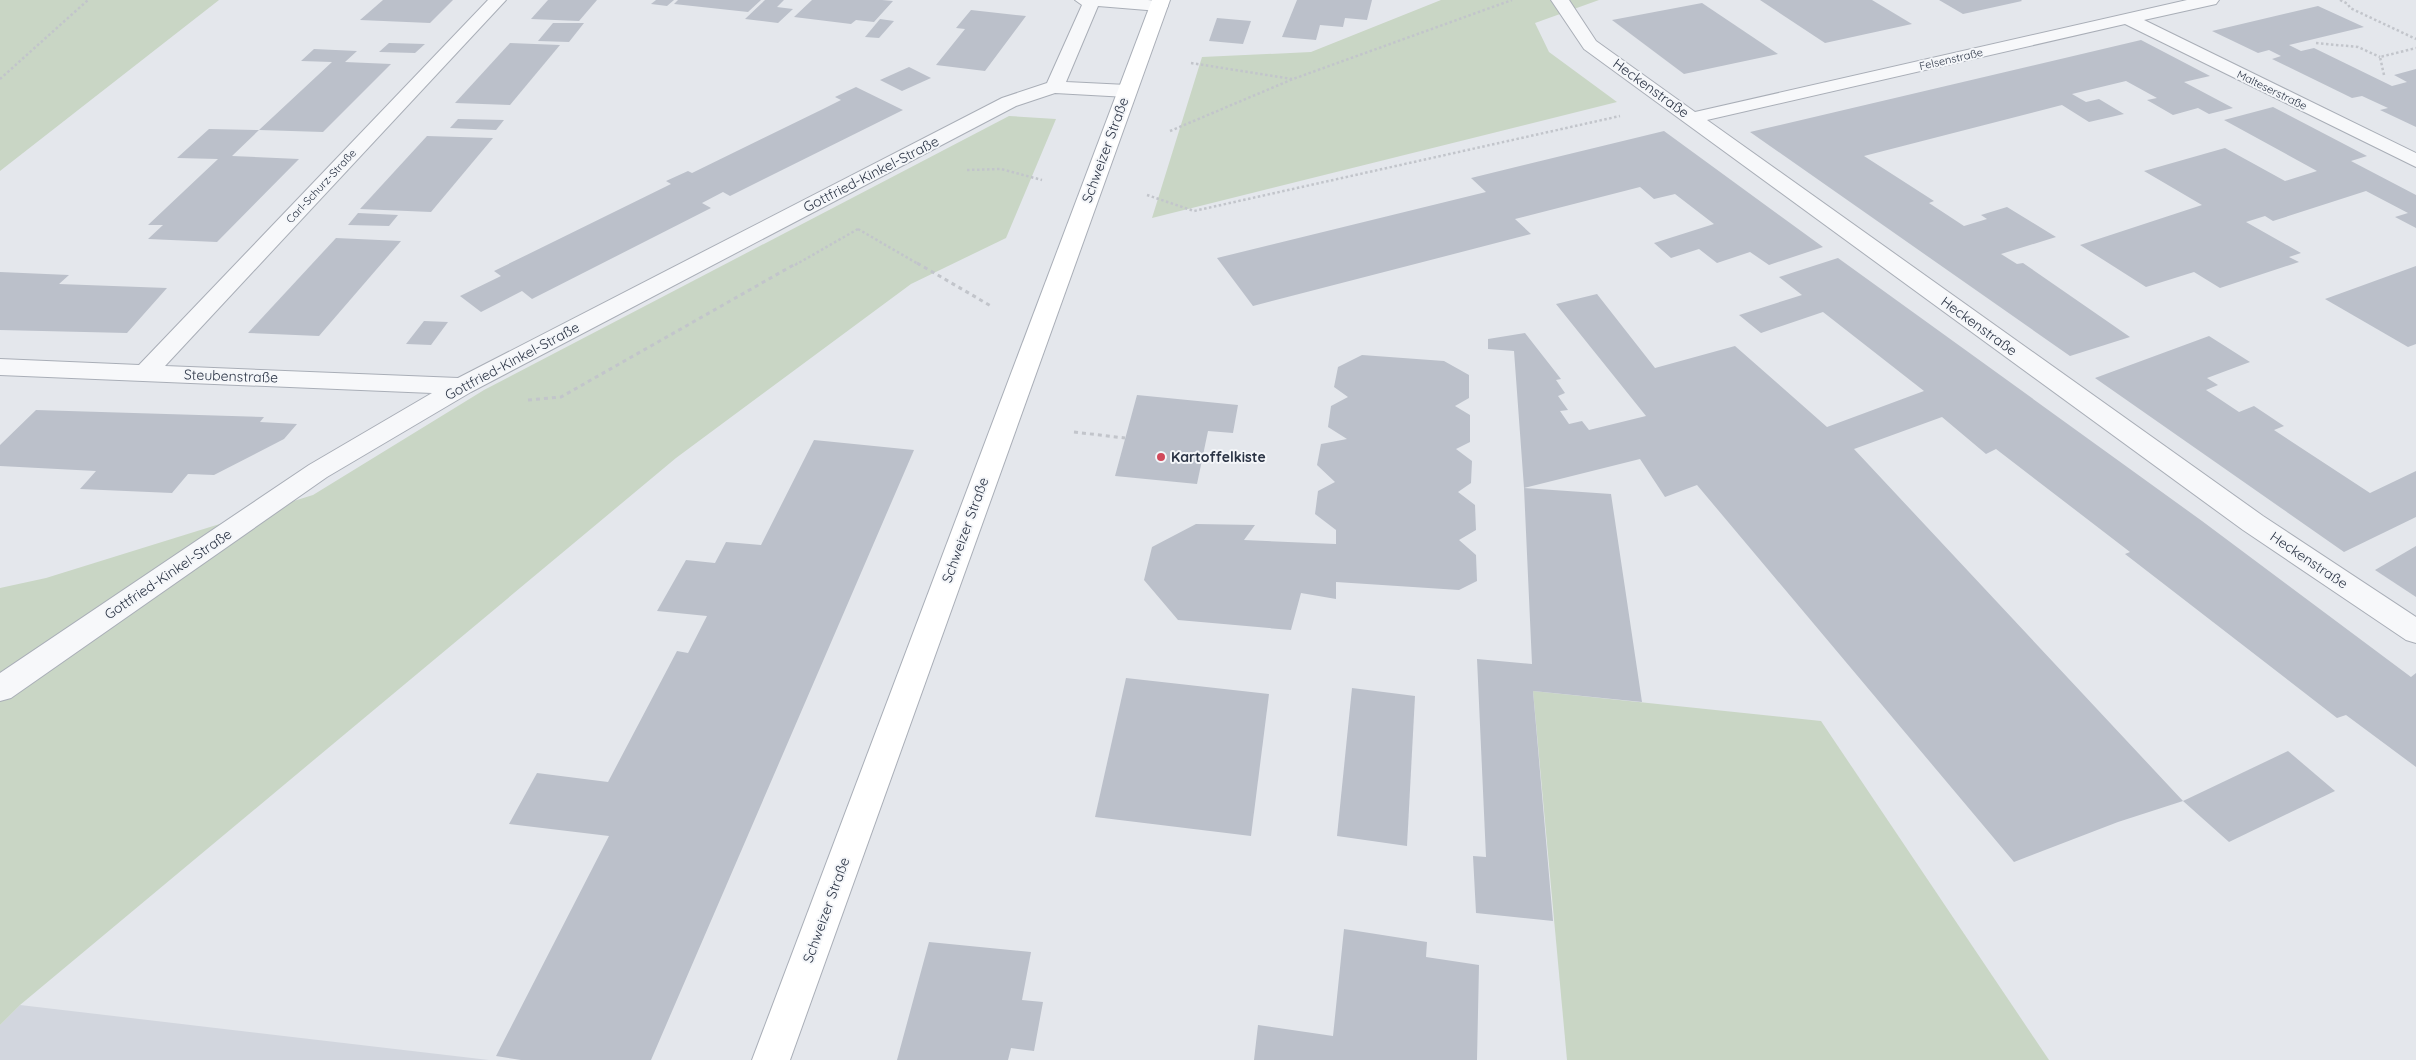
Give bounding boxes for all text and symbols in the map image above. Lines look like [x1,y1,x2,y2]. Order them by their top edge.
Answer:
street label: Felsenstraße [1918,45,1984,73]
street label: Heckenstraße [1609,54,1693,122]
street label: Malteserstraße [2235,67,2309,113]
street label: Schweizer Straße [1078,95,1132,205]
street label: Gottfried-Kinkel-Straße [800,132,942,216]
street label: Carl-Schurz-Straße [283,146,359,226]
street label: Heckenstraße [1937,292,2021,360]
street label: Gottfried-Kinkel-Straße [442,318,582,404]
street label: Steubenstraße [184,365,279,387]
place label: Kartoffelkiste [1171,448,1266,466]
marker: Kartoffelkiste [1155,451,1167,463]
street label: Schweizer Straße [938,475,992,585]
street label: Gottfried-Kinkel-Straße [101,525,235,623]
street label: Heckenstraße [2267,527,2351,593]
street label: Schweizer Straße [799,855,853,965]

